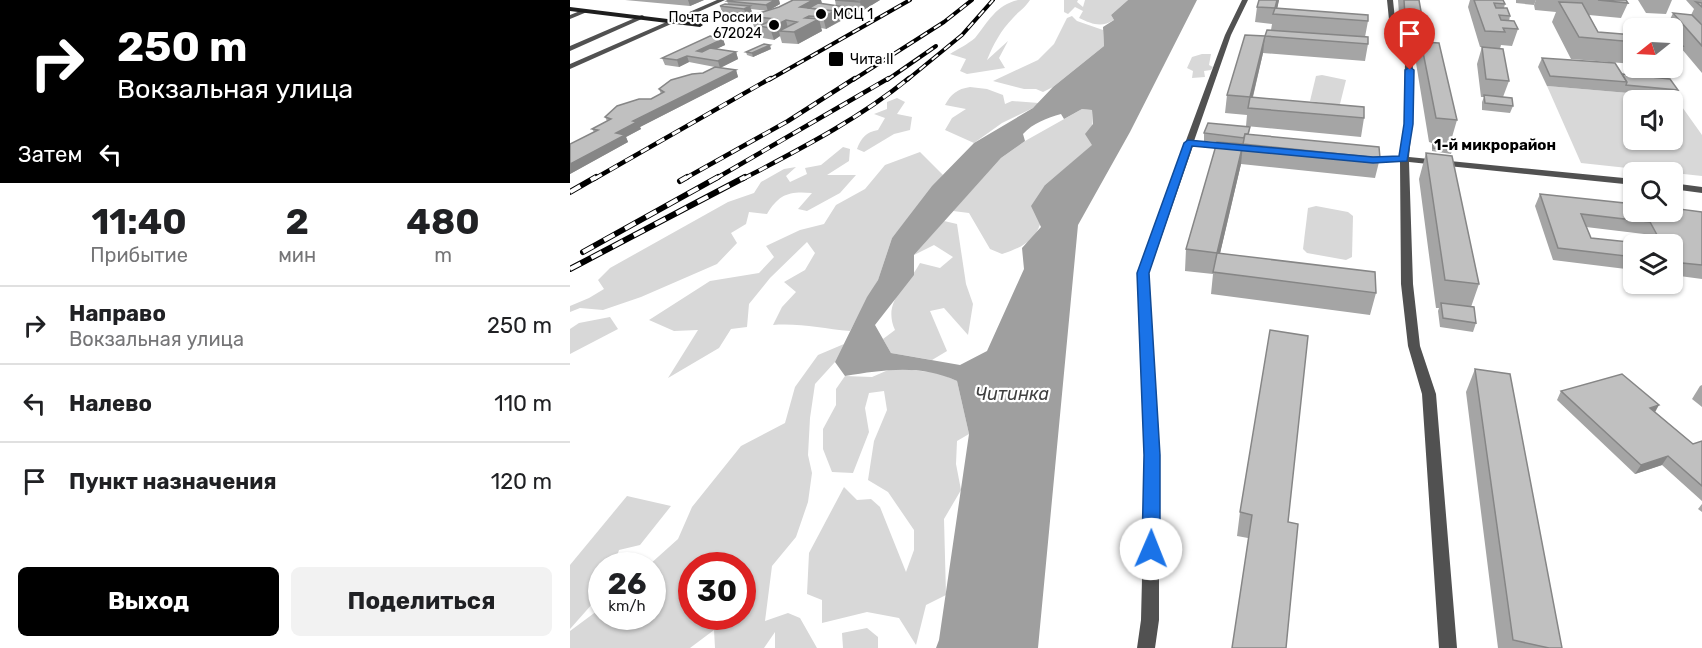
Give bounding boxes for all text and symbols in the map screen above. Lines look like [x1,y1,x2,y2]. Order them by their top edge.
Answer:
place label: МСЦ 1 [833,6,873,23]
marker: МСЦ 1 [814,7,828,21]
pin [1384,8,1435,70]
place label: Почта России 672024 [668,9,762,42]
icon: arrive [1393,17,1426,50]
marker: Почта России 672024 [767,18,781,32]
north arrow [1623,18,1683,78]
map controls [1623,18,1683,294]
text: 250 m [117,22,247,72]
icon: right [18,24,96,102]
marker: Чита II [827,50,845,68]
place label: Чита II [850,51,894,68]
text: Вокзальная улица [117,73,353,105]
button: sound [1623,90,1683,150]
district label: 1-й микрорайон [1434,136,1556,154]
icon: left [94,138,127,171]
text: Затем [18,141,82,168]
button: search [1623,162,1683,222]
text: 11:40 [91,200,187,243]
text: 2 [285,200,309,243]
text: 480 [406,200,480,243]
button: layers [1623,234,1683,294]
text: Прибытие [90,243,188,267]
text: мин [278,243,316,267]
text: m [434,243,452,267]
text: Направо [69,300,166,327]
icon: right [18,309,51,342]
text: 250 m [487,312,552,339]
text: Вокзальная улица [69,327,244,351]
water label: Читинка [975,383,1049,405]
icon: left [18,387,51,420]
text: Налево [69,390,152,417]
text: 110 m [494,390,552,417]
icon: arrive [18,465,51,498]
text: Пункт назначения [69,468,277,495]
text: 120 m [491,468,552,495]
position arrow [1119,517,1183,581]
speed limit sign: 30 [678,552,756,630]
text: 26 [607,566,647,602]
button: Выход [18,567,279,636]
button: Поделиться [291,567,552,636]
text: km/h [608,597,646,615]

